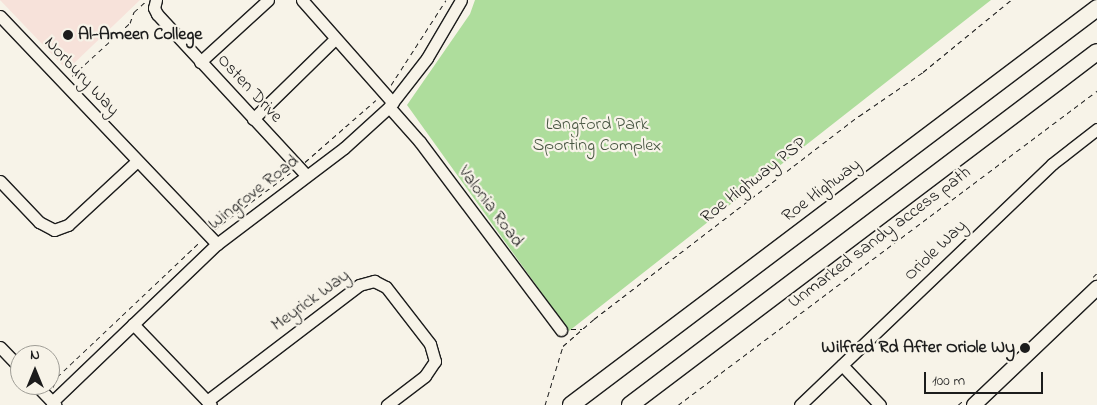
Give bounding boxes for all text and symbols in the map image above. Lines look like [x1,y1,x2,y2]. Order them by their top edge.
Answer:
place label: Al-Ameen College [78,24,202,46]
marker: Al-Ameen College [62,29,74,41]
street label: Norbury Way [39,33,123,121]
street label: Osten Drive [212,50,286,128]
park label: Langford Park Sporting Complex [533,115,661,158]
street label: Roe Highway PSP [697,133,811,229]
street label: Wingrove Road [204,151,304,235]
street label: Roe Highway [778,154,866,228]
street label: Valonia Road [452,162,528,252]
street label: Unmarked sandy access path [784,162,976,314]
street label: Oriole Way [900,216,972,286]
street label: Meyrick Way [267,265,355,337]
place label: Wilfred Rd After Oriole Wy [821,337,1015,359]
marker: Wilfred Rd After Oriole Wy [1019,342,1031,354]
north arrow [10,345,60,395]
text: N [30,345,40,366]
scale bar [927,362,1046,394]
text: 100 m [932,370,965,392]

